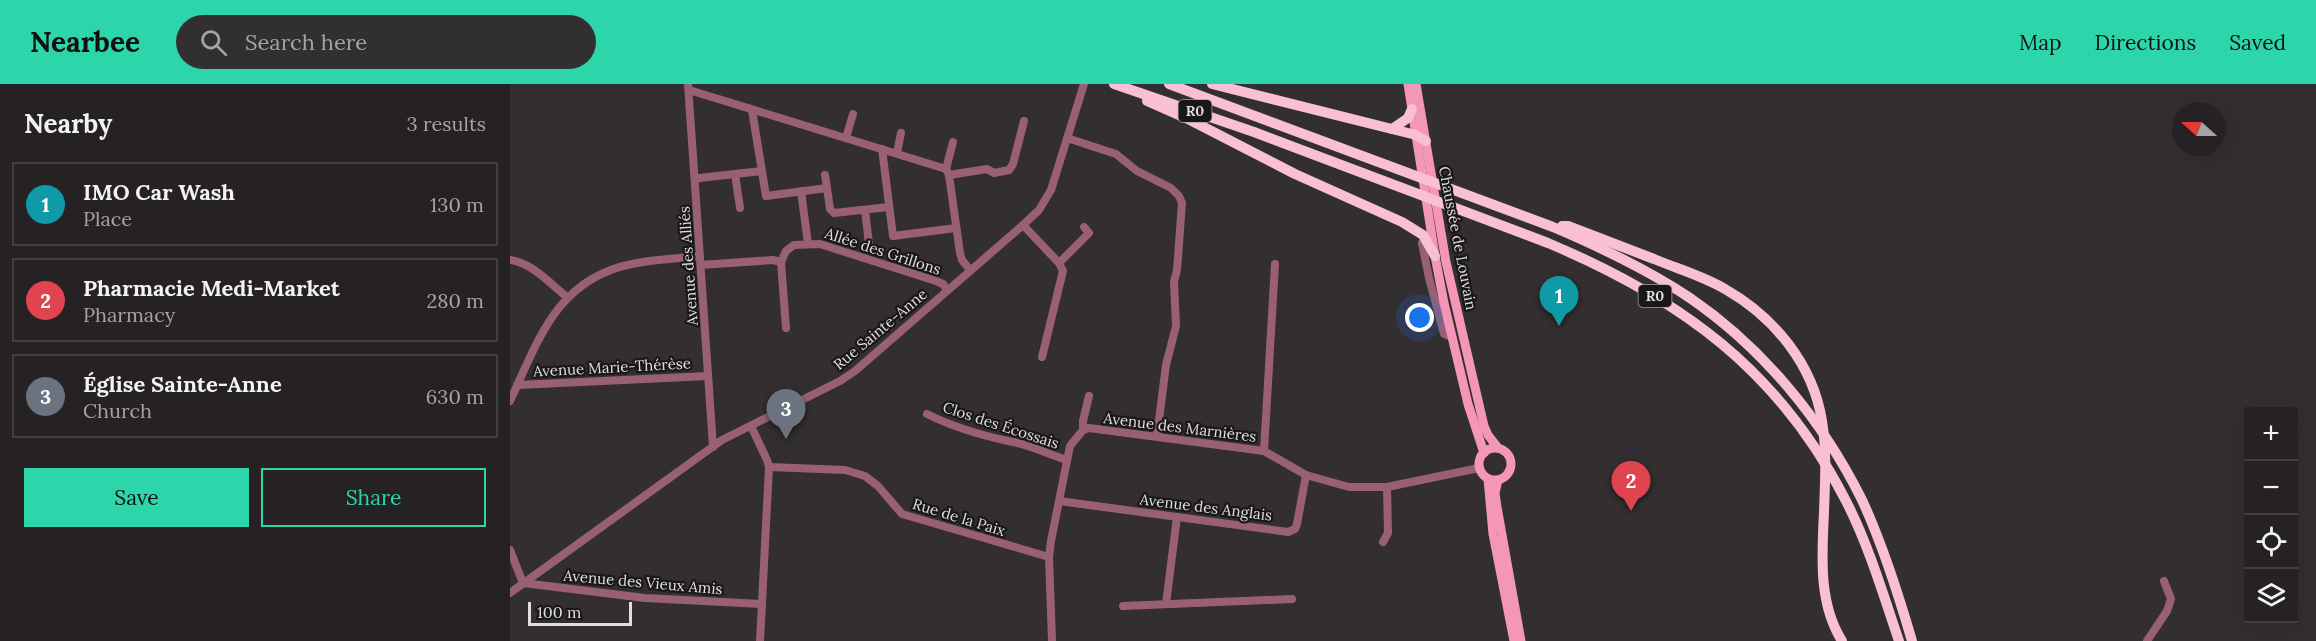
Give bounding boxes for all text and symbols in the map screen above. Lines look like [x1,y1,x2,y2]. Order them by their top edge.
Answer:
search box [176,15,596,69]
text: Nearbee [30,24,140,60]
icon: search [197,26,230,59]
text: Search here [245,28,367,56]
text: Map [2019,29,2062,56]
text: Directions [2095,29,2196,56]
text: Saved [2229,29,2286,56]
road number: R0 [1178,100,1212,122]
north arrow [2172,102,2226,156]
text: Nearby [24,107,112,140]
text: 3 results [407,111,486,136]
street label: Chaussée de Louvain [1435,165,1481,311]
text: IMO Car Wash [83,178,235,206]
text: 1 [41,192,50,217]
text: 130 m [430,192,484,217]
text: Place [83,206,132,231]
street label: Avenue des Alliés [674,206,702,327]
street label: Allée des Grillons [822,223,943,279]
text: Pharmacie Medi-Market [83,274,340,302]
pin: 1 [1540,276,1578,326]
street label: Rue Sainte-Anne [829,284,931,374]
road number: R0 [1638,285,1672,307]
text: 2 [40,288,51,313]
text: 280 m [426,288,484,313]
text: Pharmacy [83,302,175,327]
your location [1405,303,1434,332]
street label: Avenue Marie-Thérèse [532,353,691,381]
text: Église Sainte-Anne [83,370,282,398]
text: 3 [40,384,51,409]
text: 630 m [426,384,484,409]
pin: 3 [766,390,806,439]
street label: Clos des Écossais [941,397,1062,453]
text: Church [83,398,152,423]
map controls [2244,407,2298,623]
button: + [2244,407,2298,461]
street label: Avenue des Marnières [1102,408,1258,446]
button: − [2244,461,2298,515]
pin: 2 [1612,462,1650,511]
button: Save [24,468,249,527]
button: Share [261,468,486,527]
street label: Avenue des Anglais [1138,489,1273,525]
street label: Rue de la Paix [910,494,1008,540]
button: locate [2244,515,2298,569]
street label: Avenue des Vieux Amis [562,565,723,598]
button: layers [2244,569,2298,623]
scale bar [528,599,632,626]
text: 100 m [537,602,581,622]

